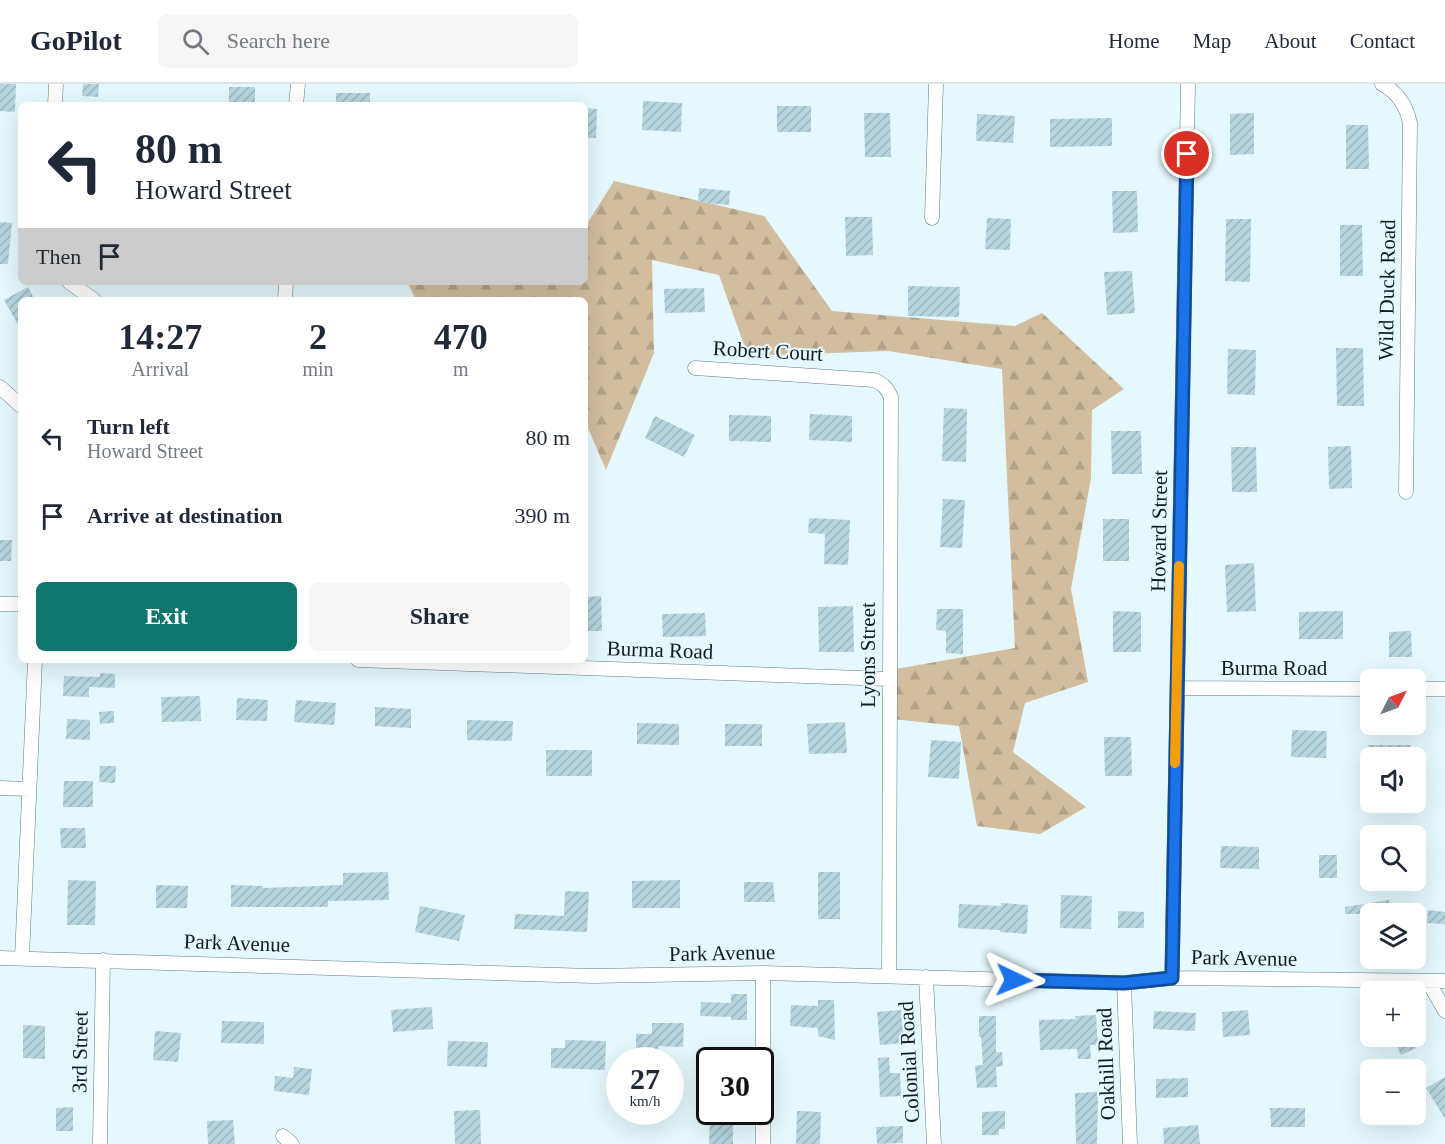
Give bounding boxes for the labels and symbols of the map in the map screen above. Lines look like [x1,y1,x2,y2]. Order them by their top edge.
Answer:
pin [1161,128,1212,179]
street label: Wild Duck Road [1374,219,1400,361]
street label: Robert Court [712,336,824,366]
street label: Howard Street [1146,470,1172,592]
street label: Lyons Street [856,602,880,708]
street label: Burma Road [606,636,714,664]
street label: Burma Road [1221,656,1328,680]
north arrow [1360,669,1426,735]
street label: Park Avenue [183,929,291,957]
street label: Park Avenue [669,940,775,966]
street label: Park Avenue [1191,945,1297,971]
position arrow [982,948,1046,1012]
street label: Colonial Road [894,1000,924,1124]
street label: Oakhill Road [1092,1007,1120,1121]
street label: 3rd Street [67,1011,93,1093]
speed limit sign: 30 [696,1047,774,1125]

